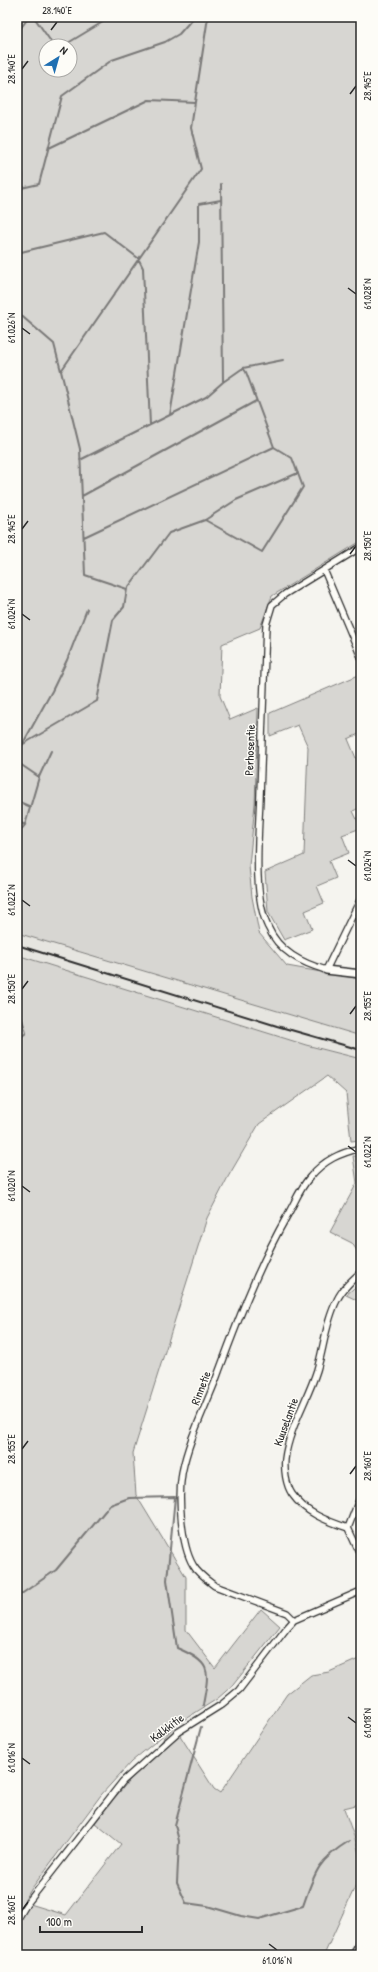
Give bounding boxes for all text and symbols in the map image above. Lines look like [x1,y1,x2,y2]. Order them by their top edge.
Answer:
text: 28.140°E [42,4,72,17]
north arrow [38,38,78,78]
text: N [57,43,71,57]
text: 28.140°E [5,54,18,84]
text: 28.145°E [361,71,374,101]
text: 61.028°N [361,279,374,309]
text: 61.026°N [5,313,18,343]
text: 28.145°E [5,514,18,544]
text: 28.150°E [361,530,374,561]
text: 61.024°N [5,599,18,629]
street label: Perhosentie [240,724,259,776]
text: 61.024°N [361,851,374,881]
text: 61.022°N [5,884,18,916]
text: 28.150°E [5,973,18,1004]
text: 28.155°E [361,990,374,1021]
text: 61.022°N [361,1136,374,1168]
text: 61.020°N [5,1170,18,1202]
street label: Rinnetie [186,1368,215,1407]
street label: Kuuselantie [269,1395,302,1448]
text: 28.155°E [5,1433,18,1464]
text: 28.160°E [361,1450,374,1481]
text: 61.018°N [361,1708,374,1738]
street label: Kalkkitie [146,1709,187,1746]
text: 61.016°N [5,1743,18,1773]
text: 28.160°E [5,1894,18,1925]
scale bar [40,1908,142,1934]
text: 100 m [46,1913,72,1930]
text: 61.016°N [262,1954,292,1967]

